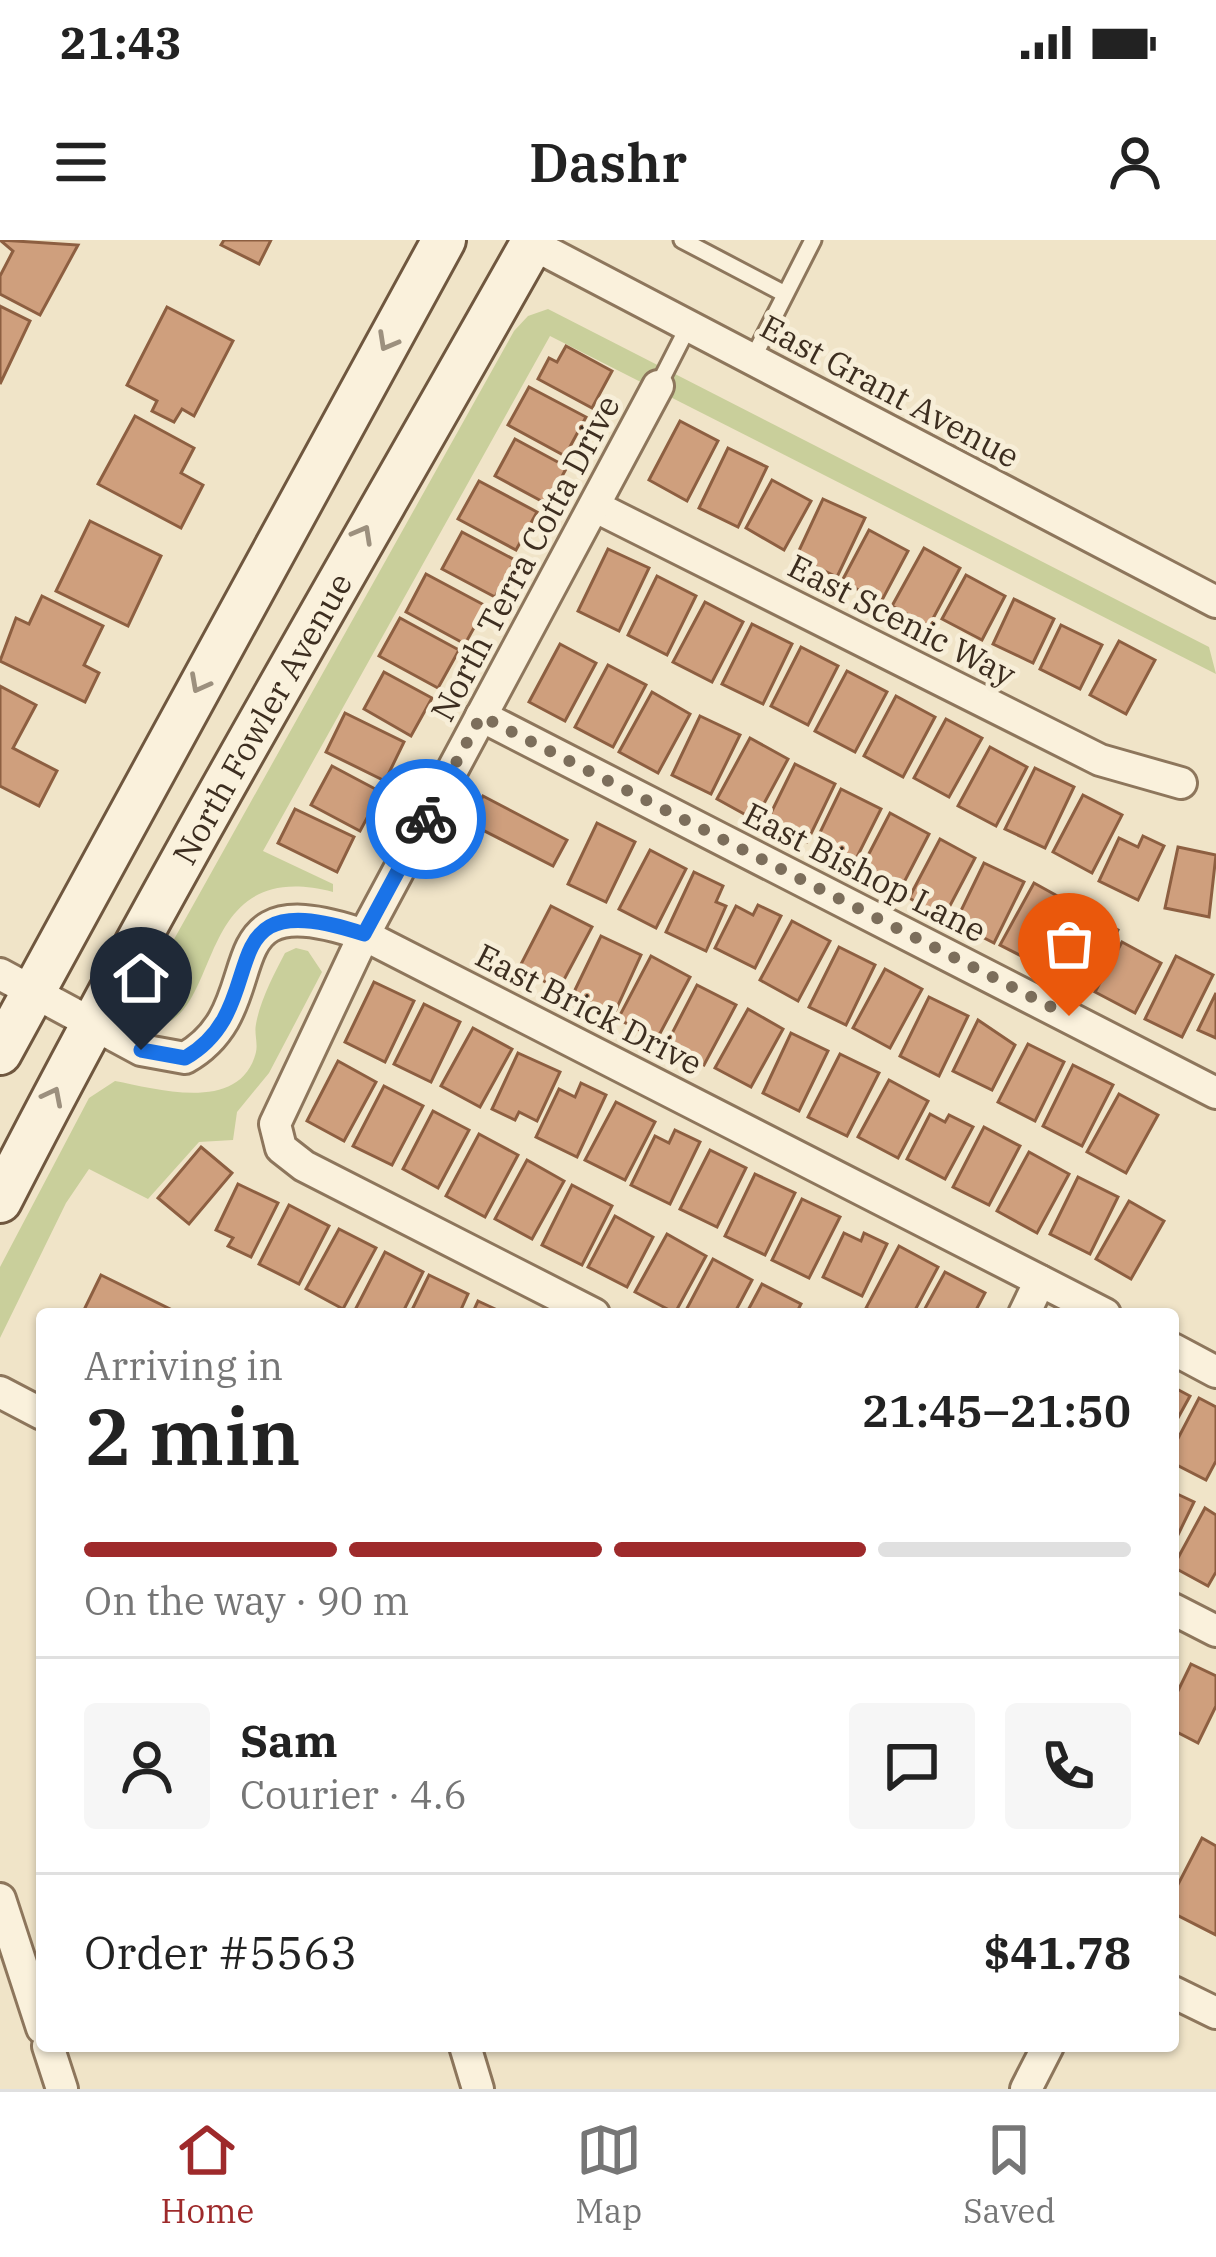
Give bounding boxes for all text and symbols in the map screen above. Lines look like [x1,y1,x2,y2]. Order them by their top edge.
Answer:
text: 21:43 [60,13,182,71]
text: Dashr [529,127,687,197]
icon: menu [48,129,114,195]
icon: person [1102,129,1168,195]
street label: East Grant Avenue [753,304,1027,477]
one-way arrow [378,330,401,351]
street label: North Terra Cotta Drive [420,387,629,728]
one-way arrow [349,525,372,547]
street label: East Scenic Way [781,544,1024,696]
street label: North Fowler Avenue [162,565,361,872]
one-way arrow [190,672,213,693]
courier [366,759,486,879]
icon: bike [393,786,459,852]
street label: East Bishop Lane [737,792,994,951]
pin [1018,893,1120,1016]
icon: bag [1036,911,1102,977]
pin [90,927,192,1050]
street label: East Brick Drive [469,933,710,1084]
icon: home [108,945,174,1011]
one-way arrow [39,1087,62,1109]
text: Arriving in [84,1340,283,1391]
text: 21:45–21:50 [862,1381,1131,1439]
text: 2 min [84,1385,301,1486]
text: On the way · 90 m [84,1575,409,1626]
button: person [84,1703,210,1829]
button: chat [849,1703,975,1829]
button: phone [1005,1703,1131,1829]
text: Sam [240,1711,338,1769]
text: Courier · 4.6 [240,1769,467,1820]
text: Order #5563 [84,1923,357,1981]
text: $41.78 [984,1923,1131,1981]
tab: Home [160,2117,254,2232]
tab: Map [575,2117,642,2232]
tab: Saved [963,2117,1056,2232]

